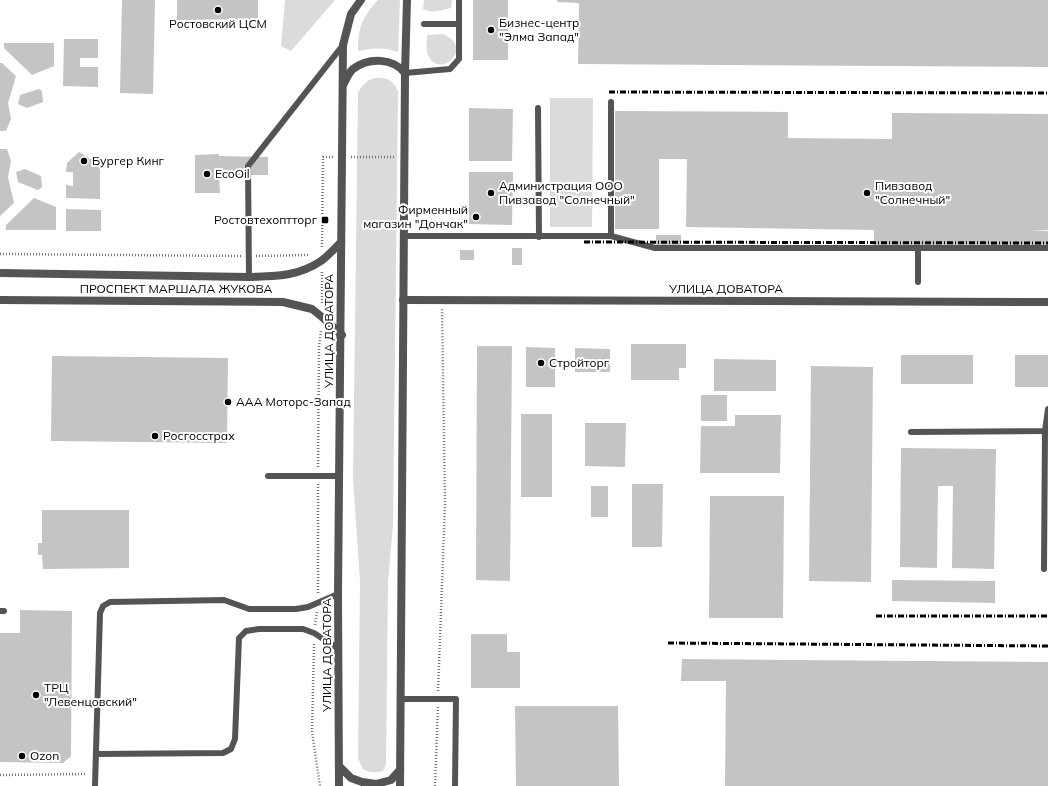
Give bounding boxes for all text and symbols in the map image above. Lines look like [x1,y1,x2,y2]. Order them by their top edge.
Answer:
marker: Ростовский ЦСМ [213,5,223,15]
place label: Бизнес-центр "Элма Запад" [499,15,579,44]
place label: Ростовский ЦСМ [169,16,267,31]
marker: Бизнес-центр "Элма Запад" [486,25,496,35]
place label: Бургер Кинг [92,153,165,168]
marker: Бургер Кинг [79,156,89,166]
place label: EcoOil [215,166,250,181]
marker: EcoOil [202,169,212,179]
place label: Администрация ООО Пивзавод "Солнечный" [499,178,635,207]
place label: Пивзавод "Солнечный" [875,178,950,207]
marker: Администрация ООО Пивзавод "Солнечный" [486,188,496,198]
marker: Пивзавод "Солнечный" [862,188,872,198]
place label: Фирменный магазин "Дончак" [363,202,468,231]
place label: Ростовтехоптторг [214,212,318,227]
marker: Фирменный магазин "Дончак" [471,212,481,222]
marker: Ростовтехоптторг [320,215,330,225]
street label: УЛИЦА ДОВАТОРА [321,274,336,389]
street label: ПРОСПЕКТ МАРШАЛА ЖУКОВА [80,281,272,296]
street label: УЛИЦА ДОВАТОРА [668,281,783,296]
place label: Стройторг [549,355,610,370]
marker: Стройторг [536,358,546,368]
place label: ААА Моторс-Запад [236,394,351,409]
marker: ААА Моторс-Запад [223,397,233,407]
place label: Росгосстрах [163,428,235,443]
marker: Росгосстрах [150,431,160,441]
street label: УЛИЦА ДОВАТОРА [319,598,334,713]
place label: ТРЦ "Левенцовский" [44,680,137,709]
marker: ТРЦ "Левенцовский" [31,690,41,700]
place label: Ozon [30,748,59,763]
marker: Ozon [17,751,27,761]

